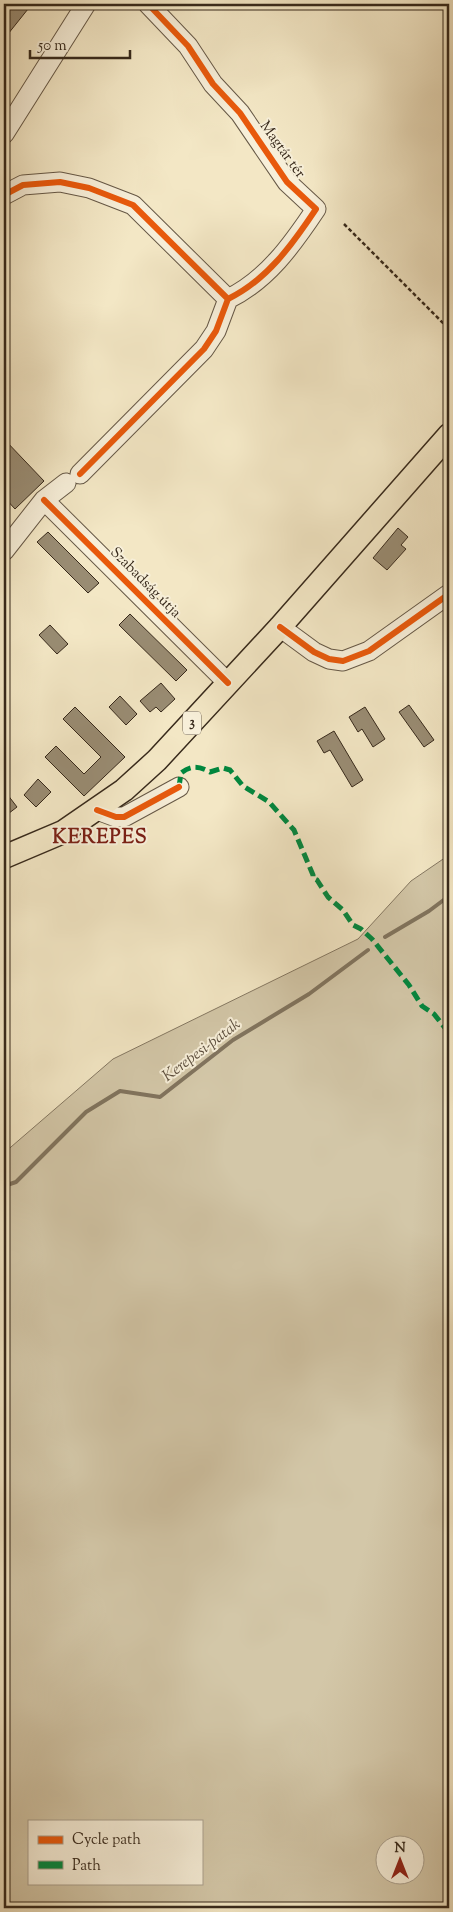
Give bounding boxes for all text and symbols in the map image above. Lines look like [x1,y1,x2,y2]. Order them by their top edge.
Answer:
scale bar [30,28,130,60]
text: 50 m [37,36,67,57]
street label: Magtár tér [254,117,310,183]
street label: Szabadság útja [105,543,185,623]
road number: 3 [183,711,201,734]
district label: KEREPES [52,824,148,853]
water label: Kerepesi-patak [158,1014,246,1088]
legend [28,1820,202,1884]
text: Cycle path [72,1830,141,1851]
north arrow [376,1834,426,1884]
text: N [394,1839,406,1859]
text: Path [72,1856,101,1877]

